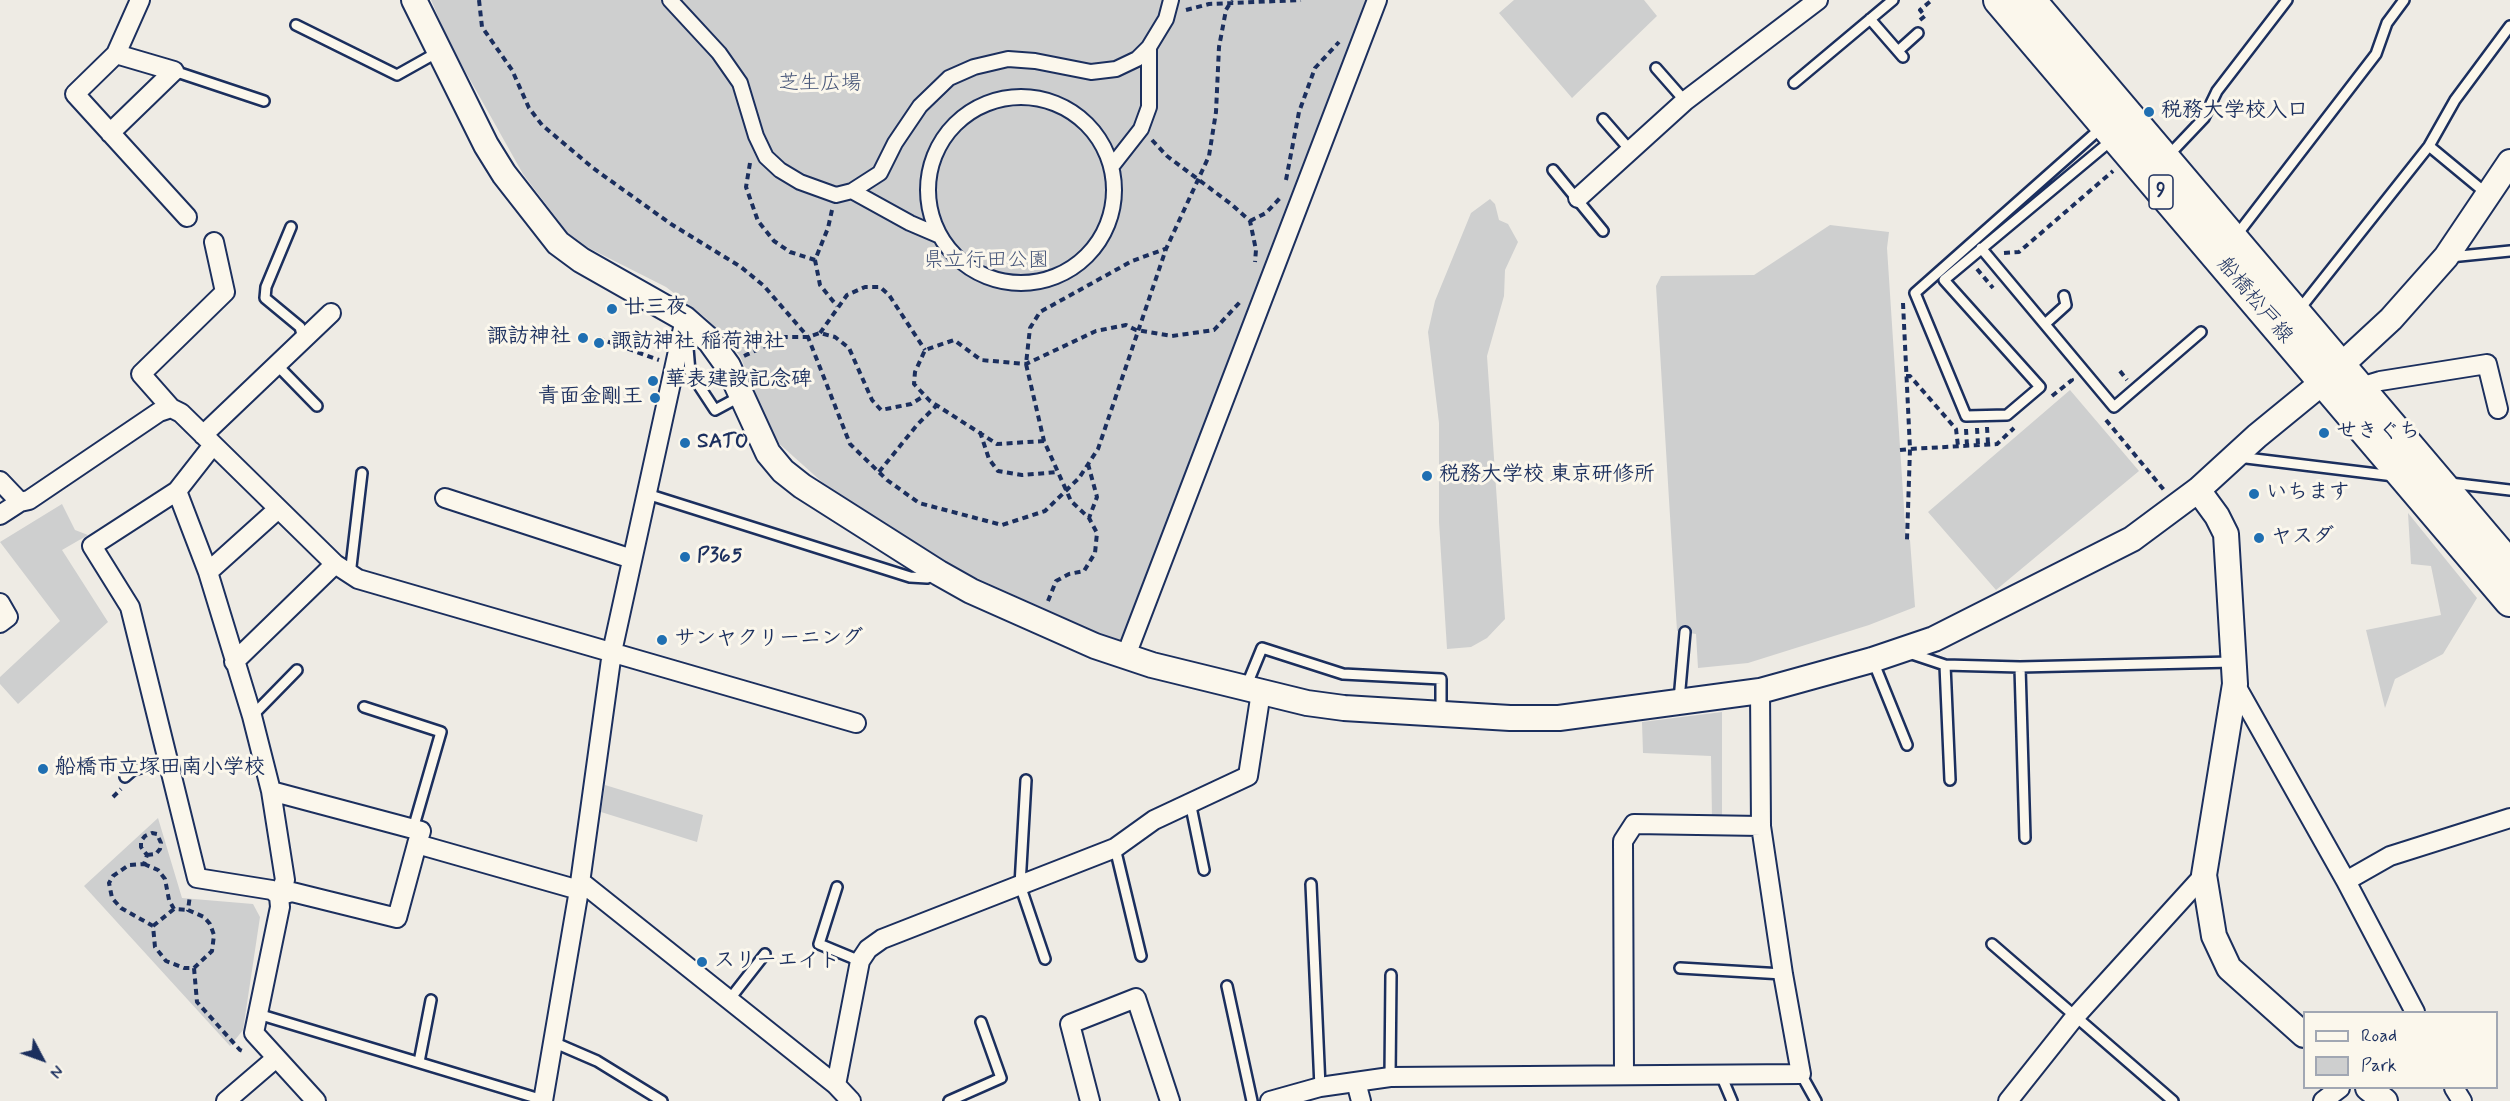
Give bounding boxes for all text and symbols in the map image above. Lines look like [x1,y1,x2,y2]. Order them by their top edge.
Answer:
park label: 芝生広場 [778,72,862,98]
place label: 税務大学校入口 [2161,99,2308,125]
marker: 税務大学校入口 [2142,105,2156,119]
road number: 9 [2149,175,2173,209]
park label: 県立行田公園 [923,249,1049,275]
street label: 船橋松戸線 [2211,253,2297,349]
place label: 廿三夜 [624,296,687,322]
marker: 廿三夜 [605,302,619,316]
place label: 諏訪神社 [487,325,571,351]
place label: 諏訪神社 稲荷神社 [611,330,785,356]
marker: 諏訪神社 [576,331,590,345]
marker: 諏訪神社 稲荷神社 [592,336,606,350]
place label: 華表建設記念碑 [665,368,812,394]
marker: 華表建設記念碑 [646,374,660,388]
place label: 青面金剛王 [538,385,643,411]
marker: 青面金剛王 [648,391,662,405]
place label: せきぐち [2336,420,2420,446]
marker: せきぐち [2317,426,2331,440]
place label: SATO [697,430,749,456]
marker: SATO [678,436,692,450]
place label: 税務大学校 東京研修所 [1439,463,1655,489]
marker: 税務大学校 東京研修所 [1420,469,1434,483]
place label: いちます [2266,481,2350,507]
marker: いちます [2247,487,2261,501]
place label: ヤスダ [2271,525,2334,551]
marker: ヤスダ [2252,531,2266,545]
place label: P365 [697,544,742,570]
marker: P365 [678,550,692,564]
place label: サンヤクリーニング [674,627,863,653]
marker: サンヤクリーニング [655,633,669,647]
place label: 船橋市立塚田南小学校 [55,756,265,782]
marker: 船橋市立塚田南小学校 [36,762,50,776]
place label: スリーエイト [714,949,840,975]
marker: スリーエイト [695,955,709,969]
legend [2303,1011,2498,1089]
text: Road [2361,1024,2397,1048]
north arrow [12,1029,72,1089]
text: Park [2361,1054,2397,1078]
text: N [45,1060,67,1082]

